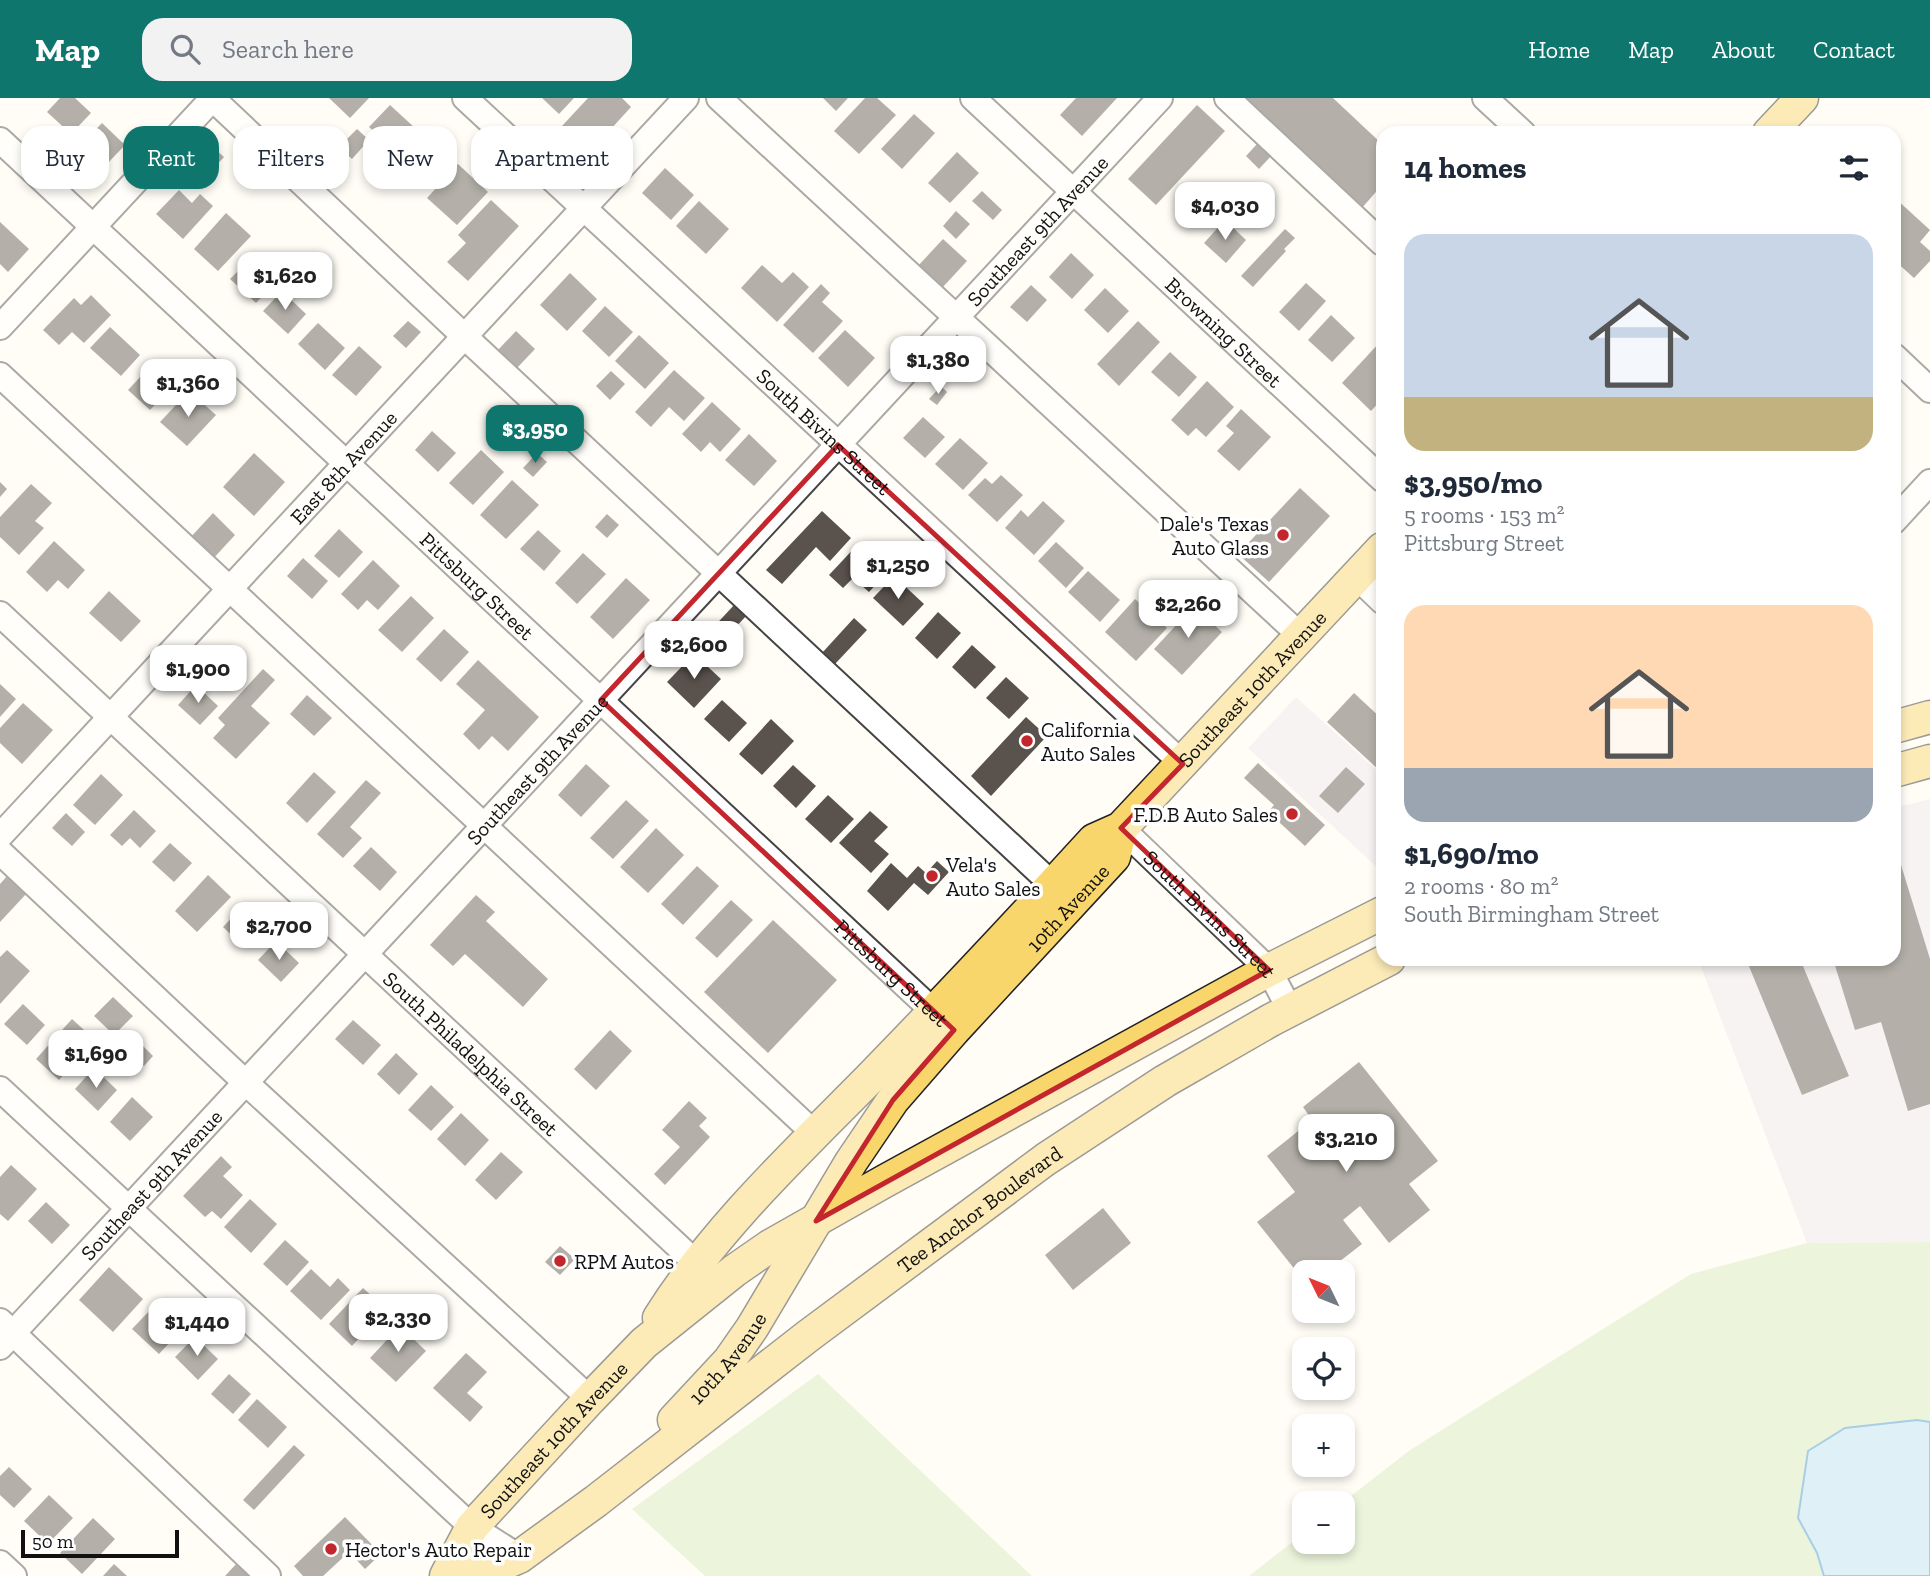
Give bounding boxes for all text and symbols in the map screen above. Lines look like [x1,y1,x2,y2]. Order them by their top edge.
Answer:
search box [142,18,632,81]
text: Map [35,30,100,69]
icon: search [166,30,204,68]
text: Search here [222,33,354,65]
text: Home [1528,35,1590,64]
text: Map [1628,35,1674,64]
text: About [1712,35,1775,64]
text: Contact [1813,35,1895,64]
chip: Buy [21,126,109,189]
chip: Rent [123,126,219,189]
chip: Filters [233,126,349,189]
chip: New [363,126,457,189]
chip: Apartment [471,126,633,189]
icon: filters [1835,149,1873,187]
street label: Southeast 9th Avenue [961,150,1113,311]
text: 14 homes [1404,150,1527,186]
pin: $4,030 [1168,183,1282,242]
text: $4,030 [1191,191,1259,219]
pin: $1,620 [228,252,342,312]
text: $1,620 [253,261,317,289]
street label: Browning Street [1161,272,1287,392]
icon: home [1576,280,1702,406]
pin: $1,380 [881,336,995,396]
text: $1,380 [906,345,970,373]
pin: $1,360 [131,360,245,419]
street label: South Bivins Street [752,363,897,500]
text: $1,360 [156,368,220,396]
street label: East 8th Avenue [284,405,402,529]
pin: $3,950 [478,406,592,465]
text: $3,950 [502,414,568,442]
text: $3,950/mo [1404,465,1542,501]
text: 5 rooms · 153 m² [1404,501,1565,529]
place label: Dale's Texas Auto Glass [1160,511,1269,560]
street label: Pittsburg Street [415,527,539,645]
marker: Dale's Texas Auto Glass [1275,527,1291,543]
text: Pittsburg Street [1404,529,1564,557]
pin: $1,250 [841,542,955,601]
text: $1,250 [866,550,930,578]
pin: $2,260 [1131,580,1245,640]
text: $2,260 [1155,589,1221,617]
street label: Southeast 10th Avenue [1172,605,1331,772]
pin: $2,600 [637,622,751,681]
text: $2,600 [660,630,728,658]
pin: $1,900 [141,646,255,705]
icon: home [1576,651,1702,777]
text: $1,900 [166,654,230,682]
street label: Southeast 9th Avenue [461,688,613,849]
place label: California Auto Sales [1041,717,1135,766]
marker: California Auto Sales [1019,733,1035,749]
place label: F.D.B Auto Sales [1133,802,1278,827]
marker: F.D.B Auto Sales [1284,806,1300,822]
text: $1,690/mo [1404,836,1539,872]
street label: South Bivins Street [1139,845,1283,981]
place label: Vela's Auto Sales [945,852,1040,901]
street label: 10th Avenue [1021,858,1114,956]
marker: Vela's Auto Sales [924,868,940,884]
text: 2 rooms · 80 m² [1404,872,1558,900]
text: South Birmingham Street [1404,900,1659,928]
pin: $2,700 [222,902,336,962]
text: $2,700 [246,911,312,939]
street label: Pittsburg Street [830,913,954,1032]
street label: South Philadelphia Street [378,966,564,1141]
pin: $1,690 [39,1030,153,1090]
text: $1,690 [64,1039,128,1067]
street label: Southeast 9th Avenue [75,1104,227,1265]
pin: $3,210 [1289,1114,1403,1174]
text: $3,210 [1314,1123,1378,1151]
street label: Tee Anchor Boulevard [892,1140,1066,1278]
place label: RPM Autos [574,1249,674,1274]
marker: RPM Autos [552,1253,568,1269]
north arrow [1292,1260,1354,1323]
map controls [1292,1260,1355,1554]
pin: $2,330 [341,1294,455,1354]
pin: $1,440 [140,1298,254,1358]
text: $2,330 [365,1303,431,1331]
text: $1,440 [164,1307,230,1335]
street label: 10th Avenue [683,1308,771,1409]
button: locate [1292,1337,1355,1400]
street label: Southeast 10th Avenue [474,1356,633,1523]
button: + [1292,1414,1355,1477]
button: − [1292,1491,1355,1554]
scale bar [21,1527,178,1559]
text: 50 m [32,1530,73,1553]
place label: Hector's Auto Repair [345,1537,532,1562]
marker: Hector's Auto Repair [323,1541,339,1557]

